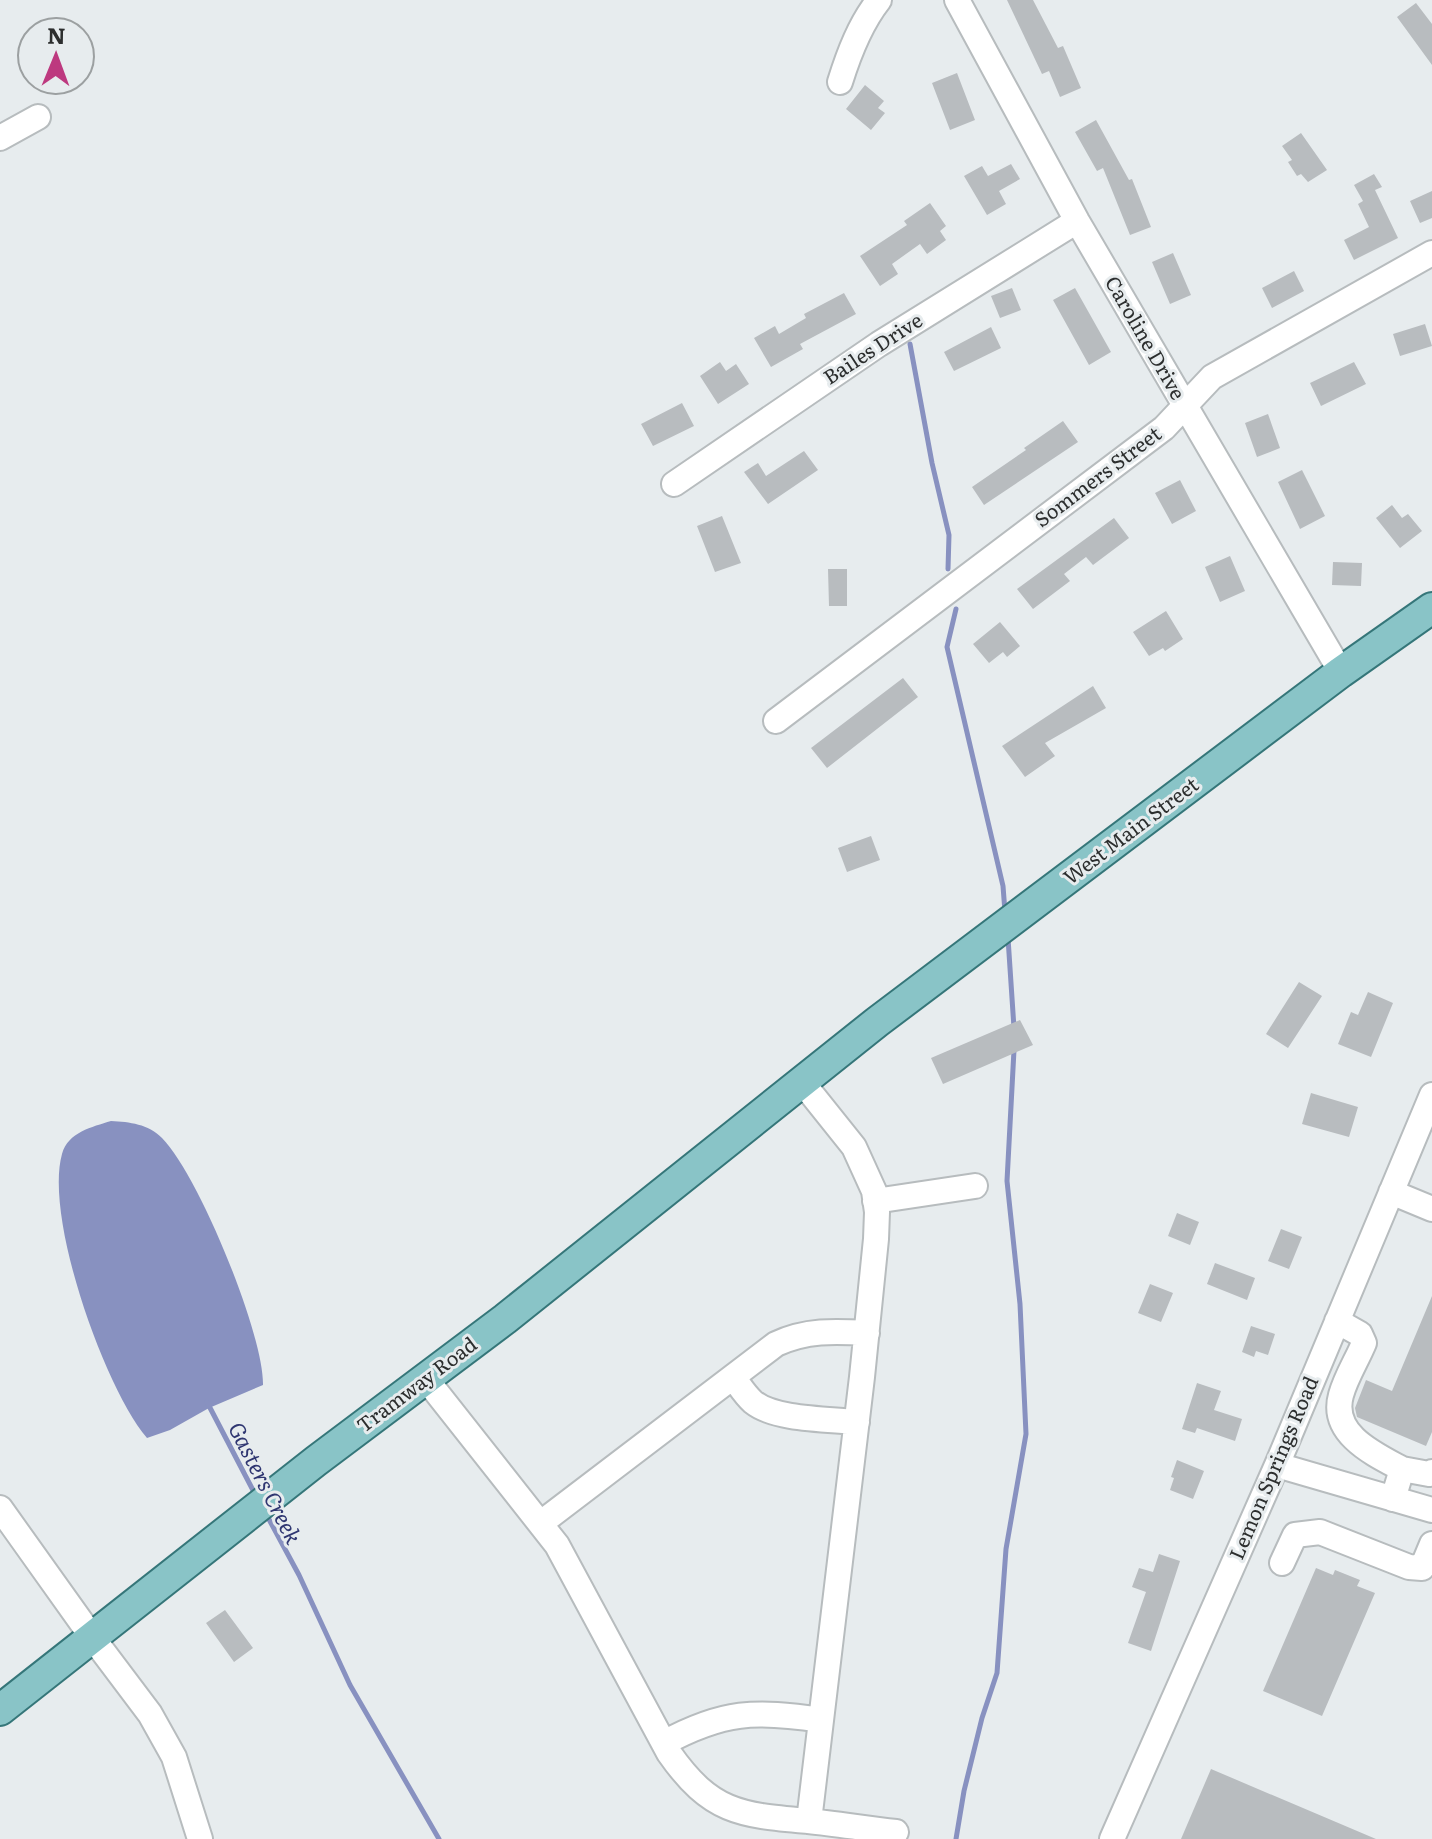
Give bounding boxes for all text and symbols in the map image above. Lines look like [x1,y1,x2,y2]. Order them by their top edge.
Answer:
north arrow [16,16,96,96]
text: N [47,18,66,51]
street label: Caroline Drive [1099,270,1194,404]
street label: Bailes Drive [816,304,927,391]
street label: Sommers Street [1027,418,1166,533]
street label: West Main Street [1056,768,1204,890]
street label: Tramway Road [349,1328,482,1439]
street label: Lemon Springs Road [1220,1371,1324,1564]
water label: Gasters Creek [221,1415,311,1549]

